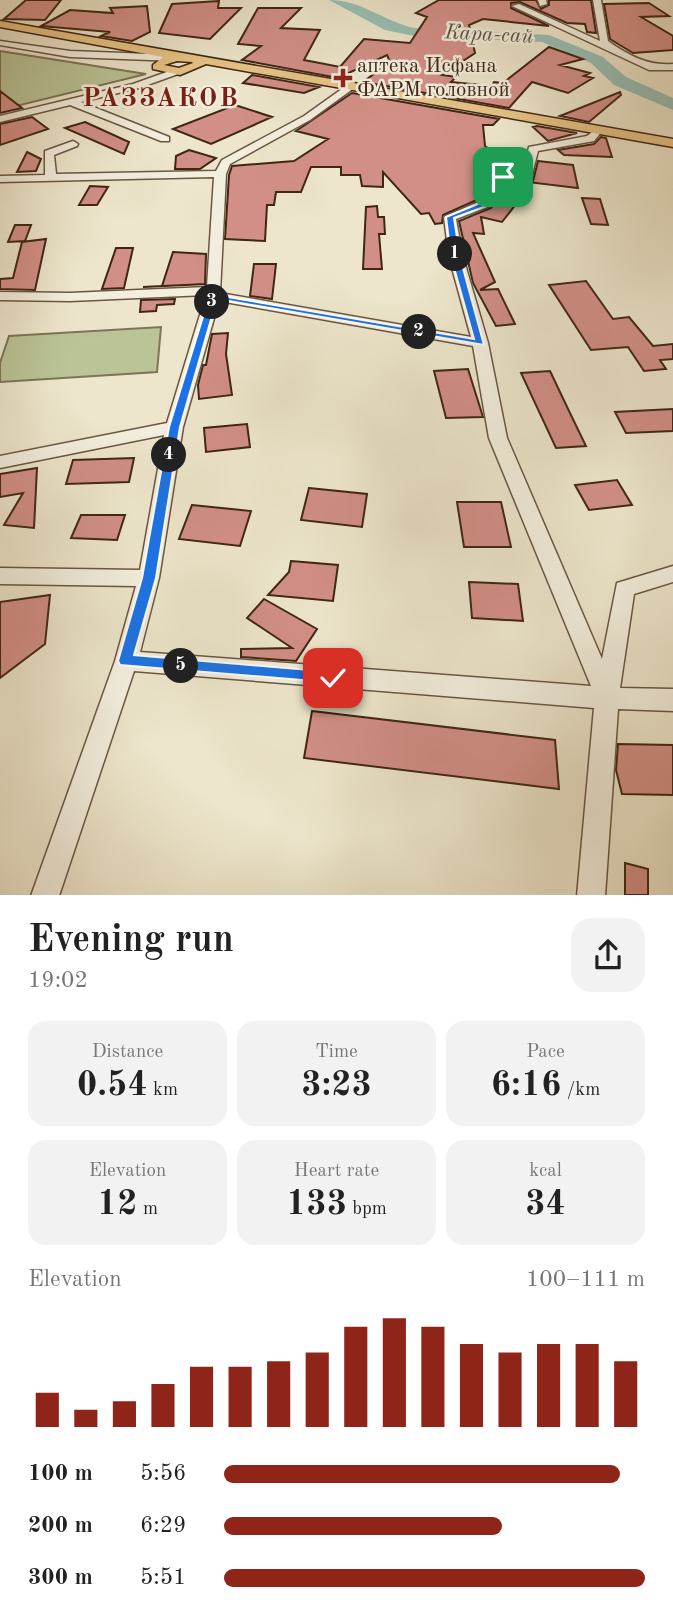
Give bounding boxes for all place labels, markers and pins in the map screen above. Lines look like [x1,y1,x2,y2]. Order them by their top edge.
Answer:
place label: аптека Исфана ФАРМ головной [357,56,510,101]
marker: аптека Исфана ФАРМ головной [335,70,351,86]
pin [473,147,533,207]
pin: 1 [438,236,472,272]
pin: 3 [194,284,230,320]
pin: 2 [402,314,436,350]
pin: 4 [152,438,186,472]
pin: 5 [164,648,198,684]
pin [303,648,363,708]

